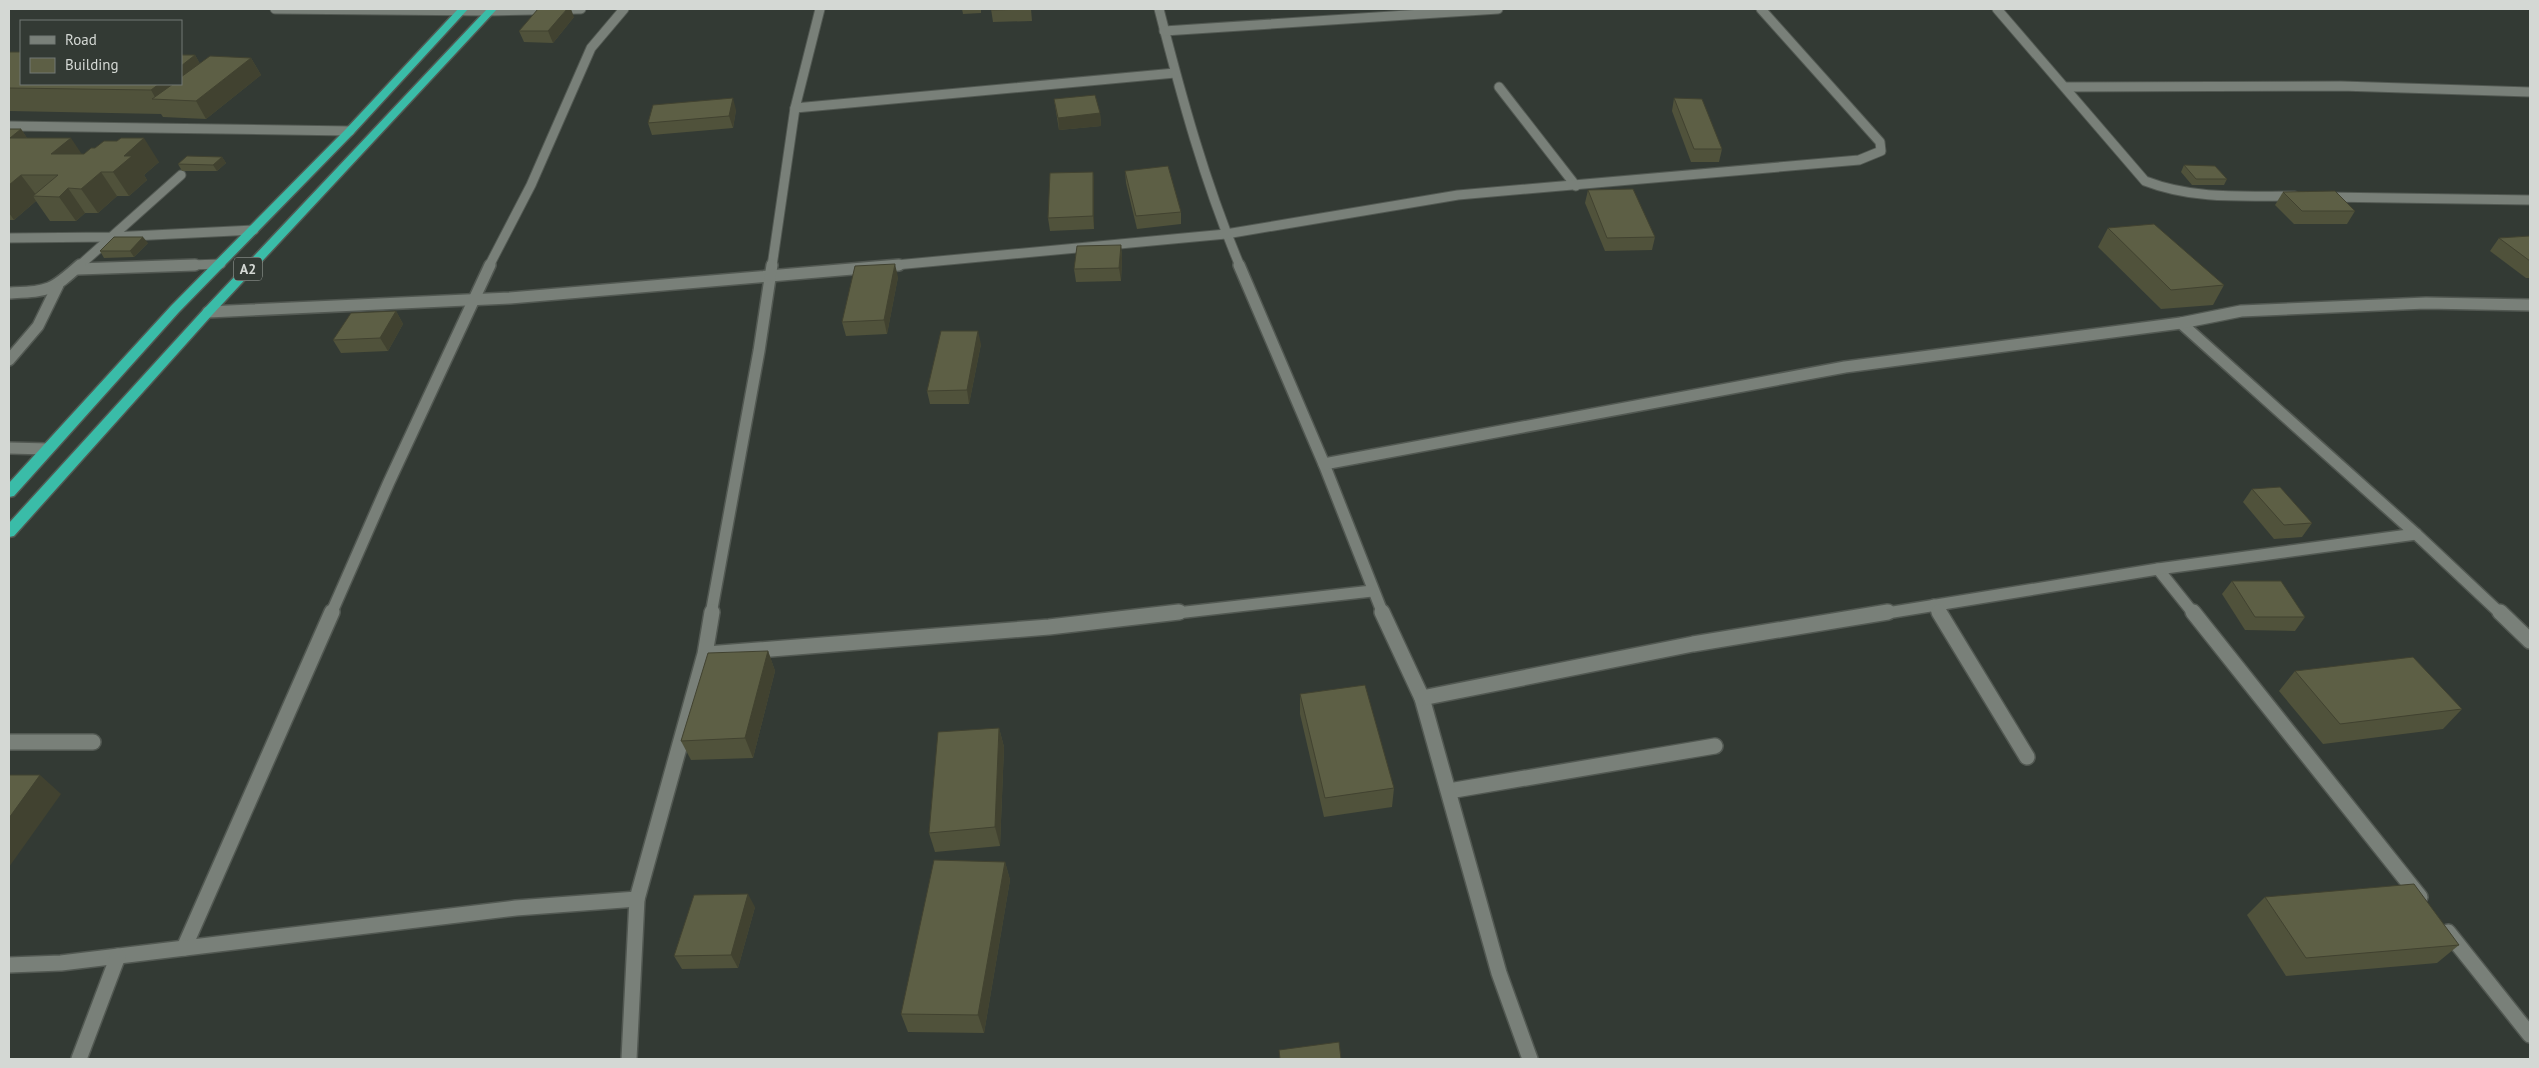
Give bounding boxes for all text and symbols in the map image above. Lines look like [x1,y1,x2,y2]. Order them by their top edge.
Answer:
legend [20,20,182,85]
text: Road [65,30,97,49]
text: Building [65,55,119,74]
road number: A2 [234,258,262,280]

